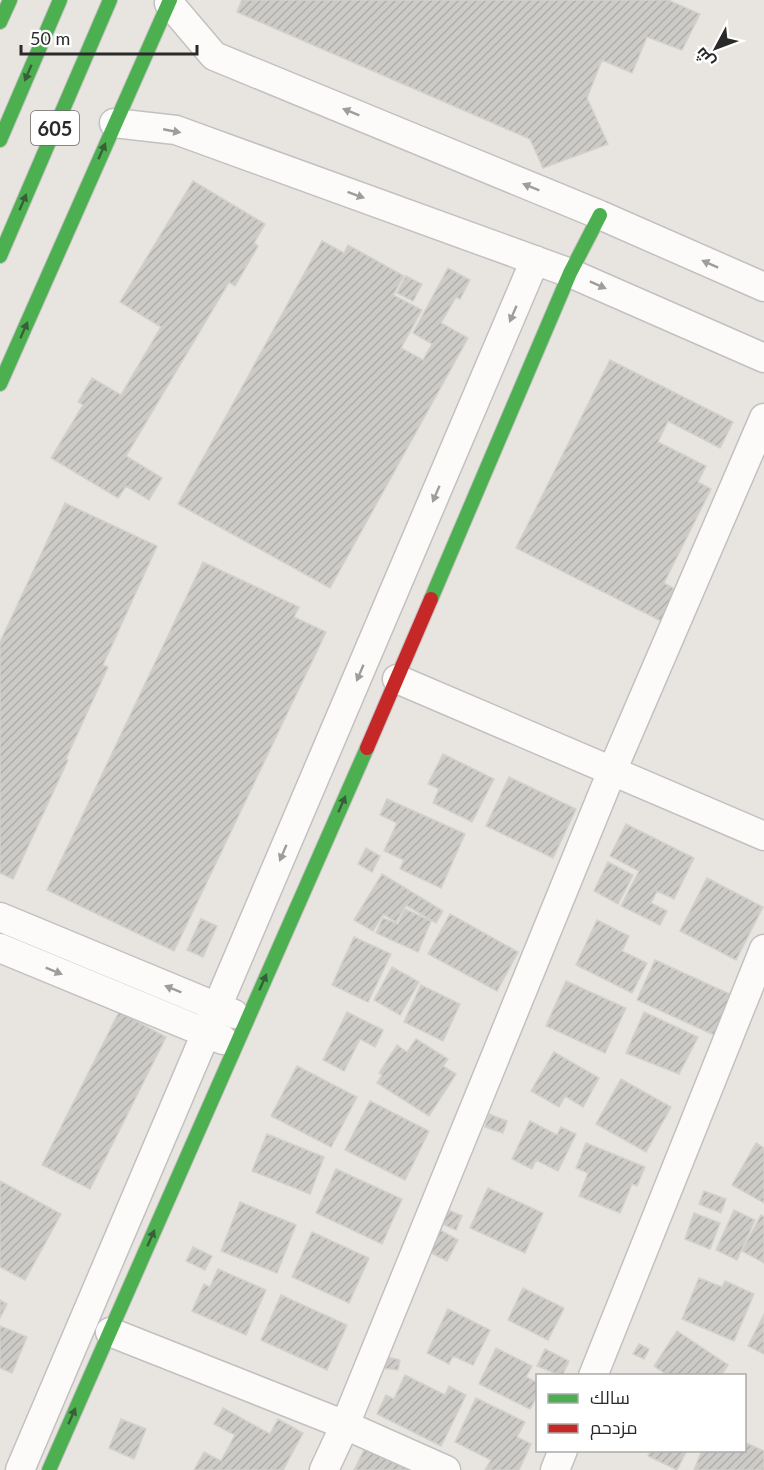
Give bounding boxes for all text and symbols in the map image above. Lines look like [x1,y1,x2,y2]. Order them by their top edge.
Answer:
scale bar [21,18,196,56]
north arrow [686,18,746,78]
text: 50 m [30,27,70,49]
text: ش [690,44,719,72]
one-way arrow [23,64,32,82]
one-way arrow [342,107,360,116]
road number: 605 [31,111,79,145]
one-way arrow [163,127,182,136]
one-way arrow [97,142,107,160]
one-way arrow [522,182,540,192]
one-way arrow [347,191,365,201]
one-way arrow [18,193,28,211]
one-way arrow [702,259,719,268]
one-way arrow [589,280,607,290]
one-way arrow [508,306,517,323]
one-way arrow [19,321,29,339]
one-way arrow [431,485,441,503]
one-way arrow [355,664,364,682]
one-way arrow [337,794,347,812]
one-way arrow [279,844,288,861]
one-way arrow [45,967,63,976]
one-way arrow [258,973,268,991]
one-way arrow [164,984,182,994]
one-way arrow [146,1228,156,1246]
legend [536,1374,746,1452]
text: سالك [590,1386,630,1408]
one-way arrow [67,1407,77,1425]
text: مزدحم [590,1416,638,1440]

